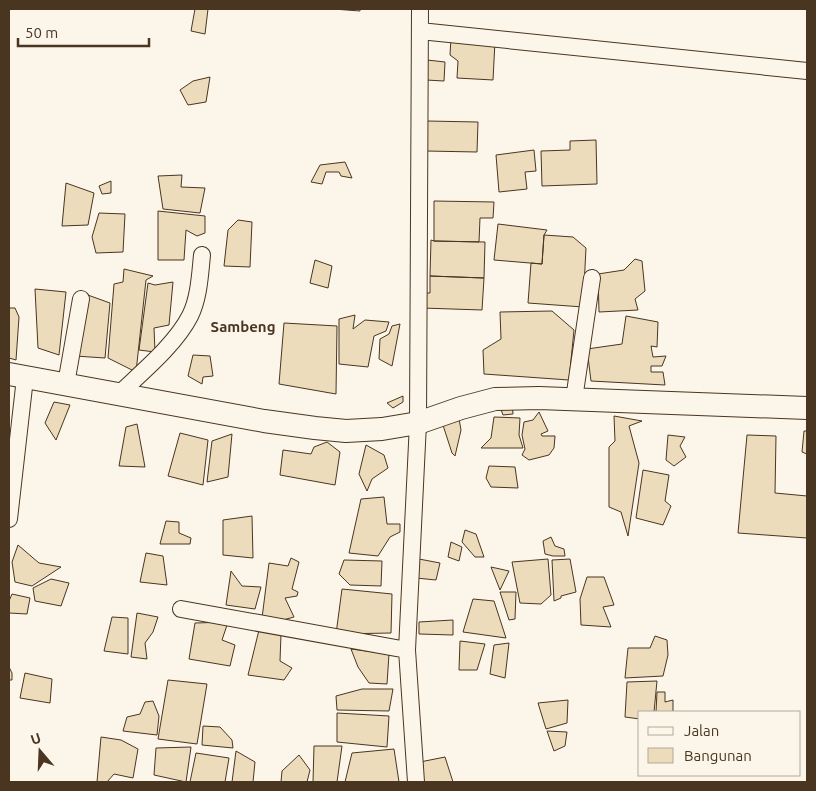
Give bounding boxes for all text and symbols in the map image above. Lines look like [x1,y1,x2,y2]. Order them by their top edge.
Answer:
scale bar [18,15,149,47]
text: 50 m [25,24,58,41]
district label: Sambeng [211,318,275,335]
legend [638,711,801,776]
text: Jalan [684,722,719,739]
north arrow [15,726,65,776]
text: U [29,730,43,748]
text: Bangunan [684,747,752,764]

